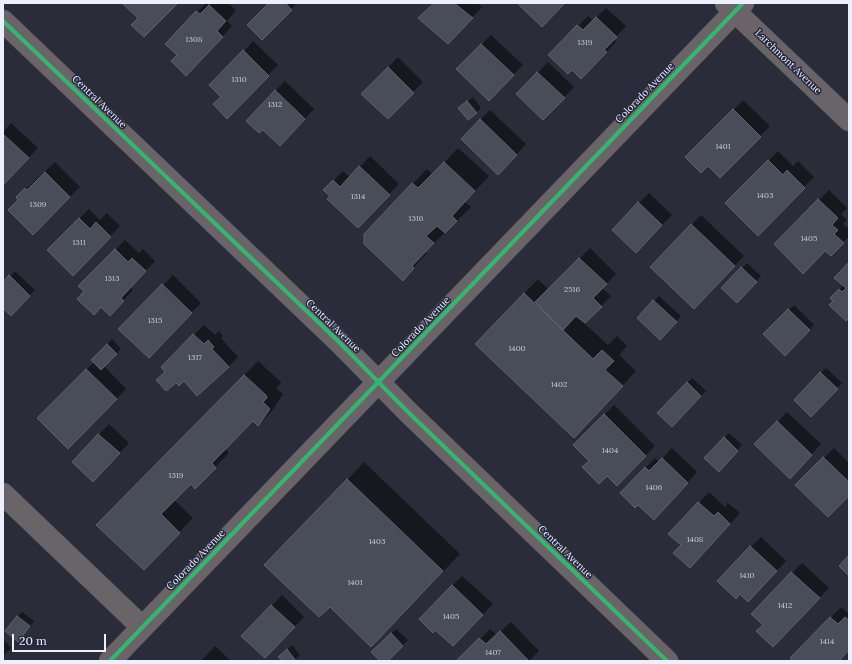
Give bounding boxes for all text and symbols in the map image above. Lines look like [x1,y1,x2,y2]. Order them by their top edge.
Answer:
street label: Larchmont Avenue [752,27,824,97]
house number: 1308 [186,35,202,45]
house number: 1319 [578,38,592,48]
street label: Colorado Avenue [613,60,677,126]
street label: Central Avenue [69,73,129,131]
house number: 1310 [231,75,247,85]
house number: 1312 [268,100,282,110]
house number: 1401 [715,142,731,152]
house number: 1403 [757,191,773,201]
house number: 1314 [351,192,365,202]
house number: 1309 [30,200,46,210]
house number: 1316 [409,214,423,224]
house number: 1405 [801,234,817,244]
house number: 1311 [72,238,86,248]
house number: 1313 [105,274,119,284]
house number: 2516 [564,285,580,295]
street label: Colorado Avenue [389,294,453,360]
street label: Central Avenue [303,297,363,355]
house number: 1315 [148,316,162,326]
house number: 1400 [508,344,526,354]
house number: 1317 [188,353,202,363]
house number: 1402 [551,380,567,390]
house number: 1404 [602,446,618,456]
house number: 1319 [169,471,183,481]
house number: 1406 [646,483,662,493]
street label: Central Avenue [535,523,595,581]
street label: Colorado Avenue [164,527,228,593]
house number: 1408 [687,535,703,545]
house number: 1403 [369,537,385,547]
house number: 1410 [739,571,755,581]
house number: 1401 [347,578,363,588]
house number: 1412 [778,601,792,611]
house number: 1405 [443,612,459,622]
scale bar [14,626,108,652]
text: 20 m [19,633,47,648]
house number: 1414 [820,637,834,647]
house number: 1407 [485,648,501,658]

